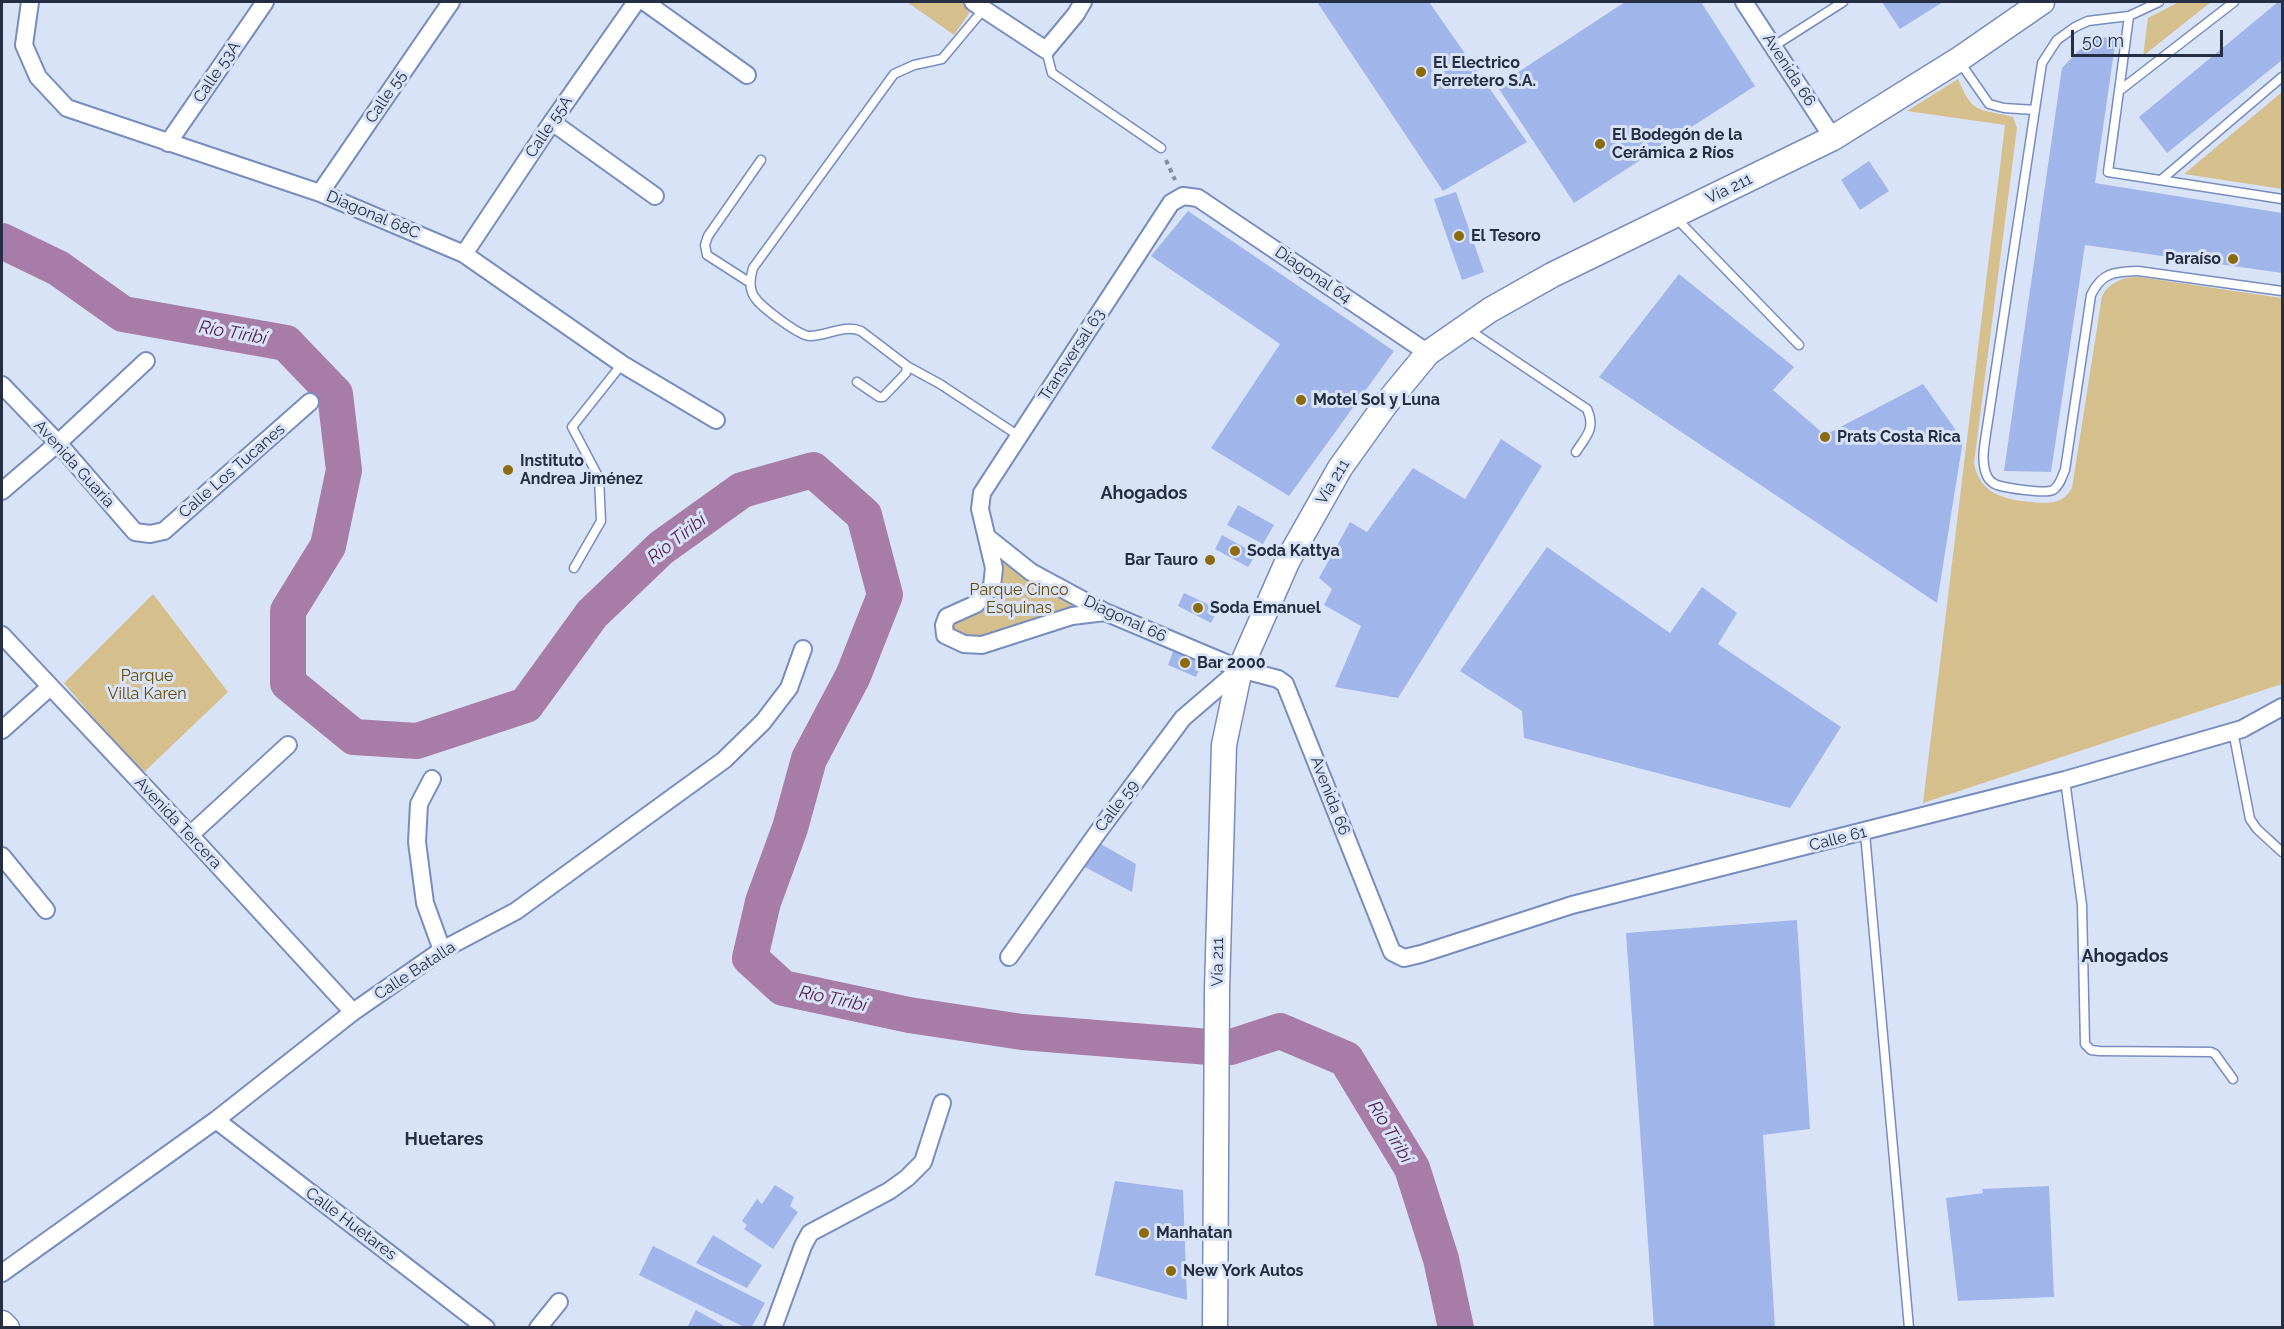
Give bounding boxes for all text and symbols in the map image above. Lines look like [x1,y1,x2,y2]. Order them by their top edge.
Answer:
scale bar [2074,18,2226,56]
street label: Avenida 66 [1758,30,1820,110]
text: 50 m [2082,30,2124,51]
street label: Calle 53A [189,38,245,106]
place label: El Electrico Ferretero S.A. [1433,53,1536,91]
marker: El Electrico Ferretero S.A. [1414,65,1428,79]
street label: Calle 55 [361,67,411,127]
street label: Calle 55A [521,93,577,161]
place label: El Bodegón de la Cerámica 2 Ríos [1612,125,1742,163]
marker: El Bodegón de la Cerámica 2 Ríos [1593,137,1607,151]
street label: Vía 211 [1703,170,1755,208]
street label: Diagonal 68C [323,187,423,243]
place label: El Tesoro [1471,226,1541,246]
marker: El Tesoro [1452,229,1466,243]
street label: Diagonal 64 [1271,242,1355,308]
place label: Paraíso [2165,249,2221,269]
marker: Paraíso [2226,252,2240,266]
street label: Transversal 63 [1035,305,1109,405]
water label: Río Tiribí [197,316,269,350]
place label: Motel Sol y Luna [1313,390,1440,410]
marker: Motel Sol y Luna [1294,393,1308,407]
street label: Avenida Guaria [30,416,118,512]
street label: Calle Los Tucanes [175,420,289,522]
place label: Prats Costa Rica [1837,427,1961,447]
marker: Prats Costa Rica [1818,430,1832,444]
place label: Instituto Andrea Jiménez [520,451,643,489]
street label: Vía 211 [1312,456,1354,508]
marker: Instituto Andrea Jiménez [501,463,515,477]
district label: Ahogados [1100,483,1188,505]
water label: Río Tiribí [643,509,711,569]
place label: Soda Kattya [1247,541,1340,561]
marker: Soda Kattya [1228,544,1242,558]
place label: Bar Tauro [1125,550,1198,570]
marker: Bar Tauro [1203,553,1217,567]
park label: Parque Cinco Esquinas [970,580,1068,618]
street label: Diagonal 66 [1081,592,1169,646]
place label: Soda Emanuel [1210,598,1321,618]
marker: Soda Emanuel [1191,601,1205,615]
place label: Bar 2000 [1197,653,1266,673]
marker: Bar 2000 [1178,656,1192,670]
park label: Parque Villa Karen [108,666,186,704]
street label: Avenida 66 [1306,754,1354,838]
street label: Avenida Tercera [131,773,225,873]
street label: Calle 59 [1091,776,1143,836]
street label: Calle 61 [1807,823,1869,855]
street label: Vía 211 [1208,937,1228,987]
street label: Calle Batalla [371,938,459,1004]
district label: Ahogados [2081,946,2169,968]
water label: Río Tiribí [797,981,869,1017]
water label: Río Tiribí [1363,1097,1417,1167]
district label: Huetares [405,1129,483,1151]
street label: Calle Huetares [302,1184,400,1264]
place label: Manhatan [1156,1223,1232,1243]
marker: Manhatan [1137,1226,1151,1240]
place label: New York Autos [1183,1261,1304,1281]
marker: New York Autos [1164,1264,1178,1278]

